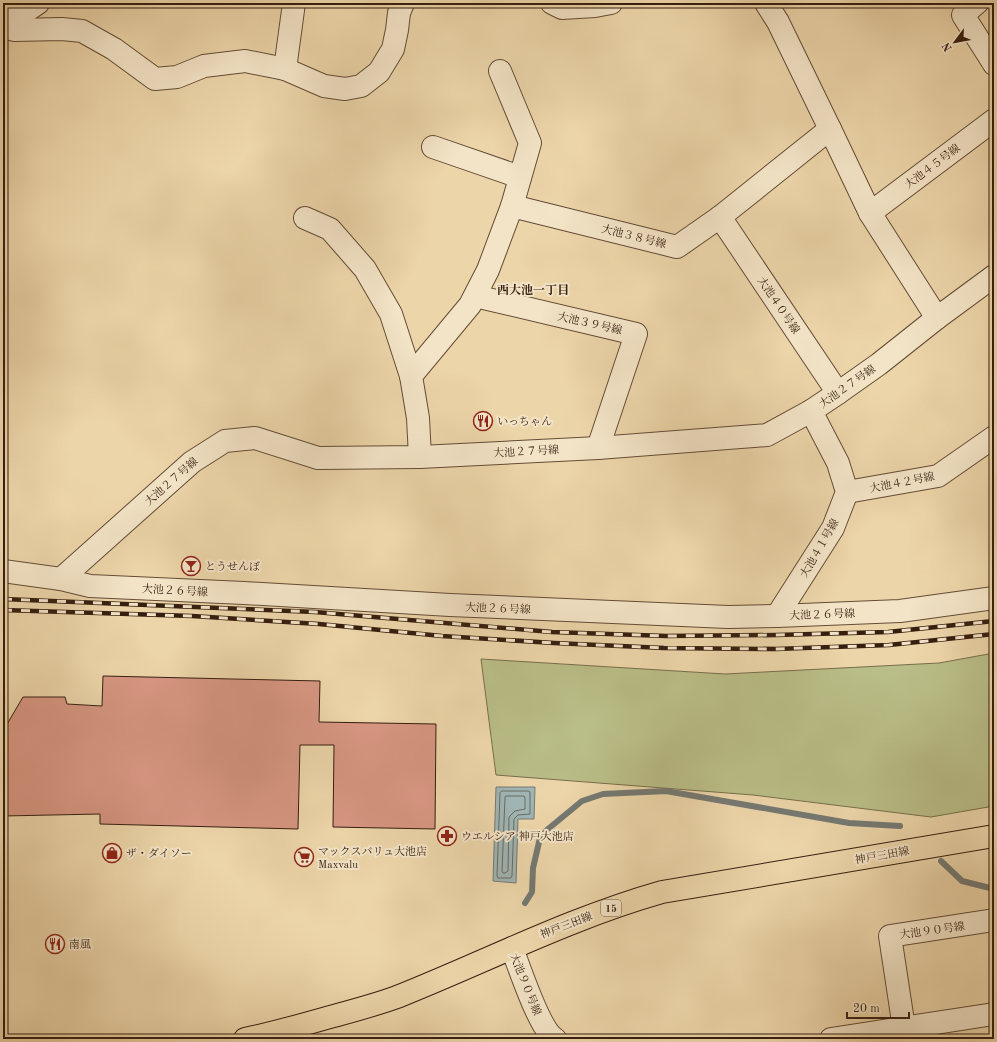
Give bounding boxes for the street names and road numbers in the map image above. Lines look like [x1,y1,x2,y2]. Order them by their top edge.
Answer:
street label: 大池４５号線 [902,141,963,191]
street label: 大池３８号線 [600,222,667,251]
street label: 大池４０号線 [755,274,802,336]
street label: 大池３９号線 [556,310,624,337]
street label: 大池２７号線 [817,362,878,411]
street label: 大池２７号線 [493,443,559,460]
street label: 大池２７号線 [142,455,200,508]
street label: 大池４２号線 [868,470,936,495]
street label: 大池４１号線 [797,516,842,580]
street label: 大池２６号線 [142,582,208,599]
street label: 大池２６号線 [465,601,531,616]
street label: 大池２６号線 [789,607,855,622]
street label: 神戸三田線 [854,844,910,867]
road number: 15 [601,900,621,916]
street label: 神戸三田線 [538,910,594,941]
street label: 大池９０号線 [898,919,966,942]
street label: 大池９０号線 [507,951,544,1017]

